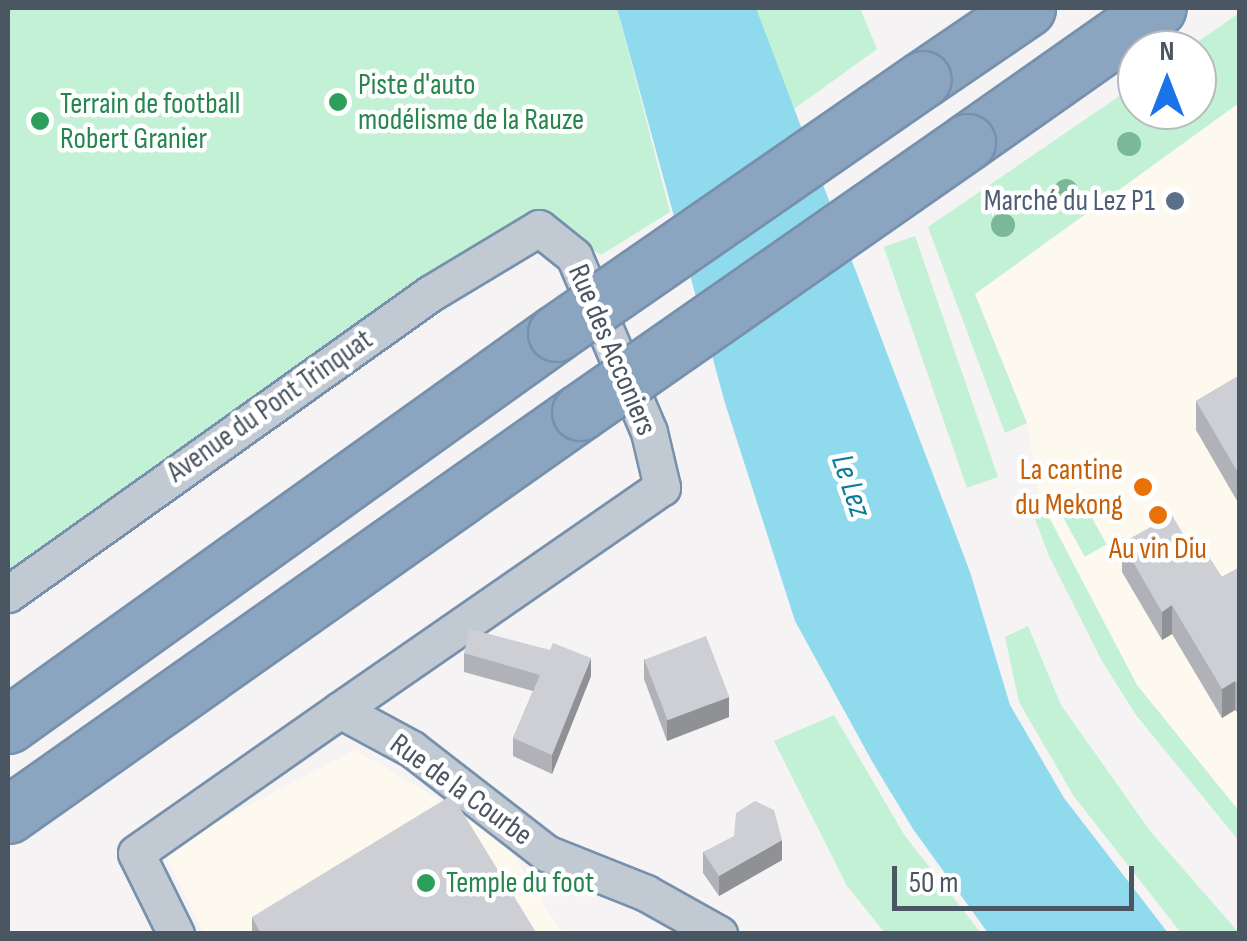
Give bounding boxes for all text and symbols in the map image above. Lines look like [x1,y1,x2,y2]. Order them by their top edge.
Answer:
north arrow [1117,30,1217,130]
text: N [1160,35,1174,68]
place label: Piste d'auto modélisme de la Rauze [358,67,584,138]
place label: Terrain de football Robert Granier [60,86,240,156]
marker: Piste d'auto modélisme de la Rauze [327,91,349,113]
marker: Terrain de football Robert Granier [29,110,51,132]
place label: Marché du Lez P1 [984,183,1155,219]
marker: Marché du Lez P1 [1164,190,1186,212]
street label: Rue des Acconiers [560,259,664,441]
street label: Avenue du Pont Trinquat [160,322,380,490]
water label: Le Lez [821,450,879,522]
place label: La cantine du Mekong [1015,452,1123,522]
marker: La cantine du Mekong [1132,476,1154,498]
marker: Au vin Diu [1147,504,1169,526]
place label: Au vin Diu [1109,531,1207,567]
street label: Rue de la Courbe [383,726,539,854]
scale bar [897,846,1140,908]
place label: Temple du foot [446,865,594,901]
text: 50 m [909,865,958,901]
marker: Temple du foot [415,872,437,894]

